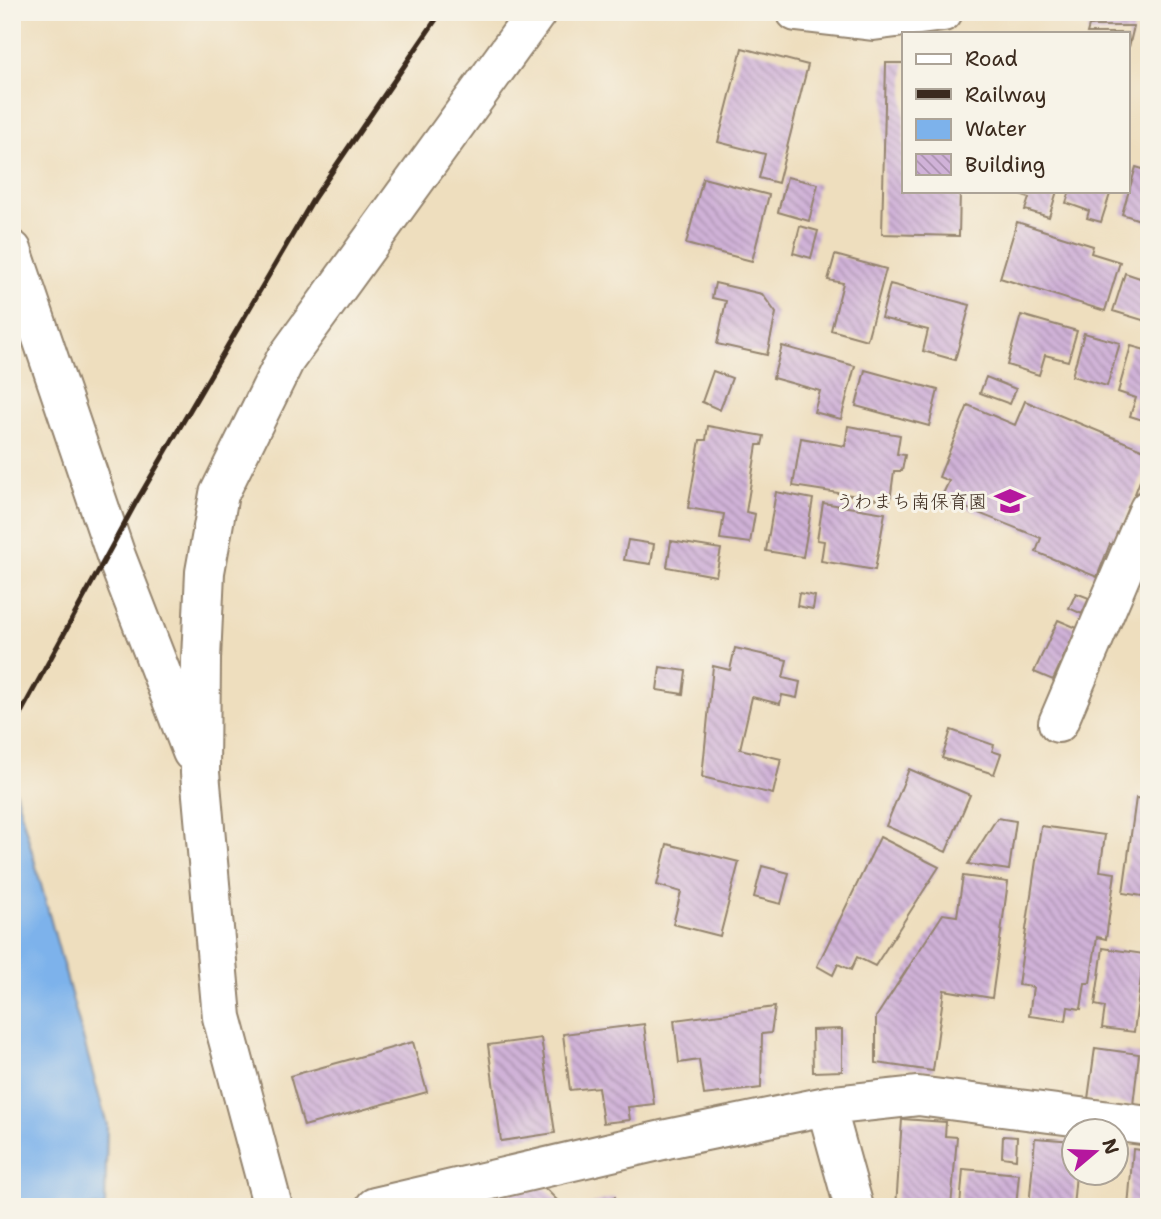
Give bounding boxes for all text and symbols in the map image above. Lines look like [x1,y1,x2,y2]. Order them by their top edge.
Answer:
legend [902,32,1130,192]
text: Road [965,45,1018,73]
text: Railway [965,81,1047,109]
text: Water [965,115,1027,143]
text: Building [965,151,1045,179]
school or university icon: うわまち南保育園 [993,484,1027,518]
place label: うわまち南保育園 [835,489,987,514]
north arrow [1060,1118,1130,1188]
text: N [1096,1135,1125,1158]

